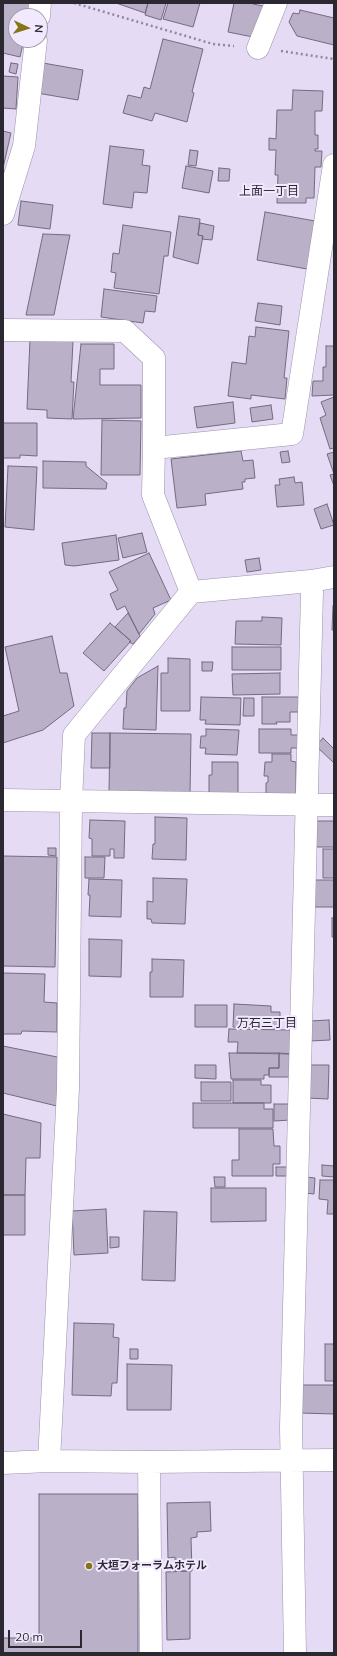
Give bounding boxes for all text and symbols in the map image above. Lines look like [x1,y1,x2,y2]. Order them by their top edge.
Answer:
north arrow [8,8,48,48]
text: N [32,24,46,33]
district label: 上面一丁目 [239,184,299,198]
district label: 万石三丁目 [237,1016,297,1030]
place label: 大垣フォーラムホテル [97,1559,207,1573]
marker: 大垣フォーラムホテル [84,1561,94,1571]
scale bar [10,1622,84,1648]
text: 20 m [15,1629,43,1644]

